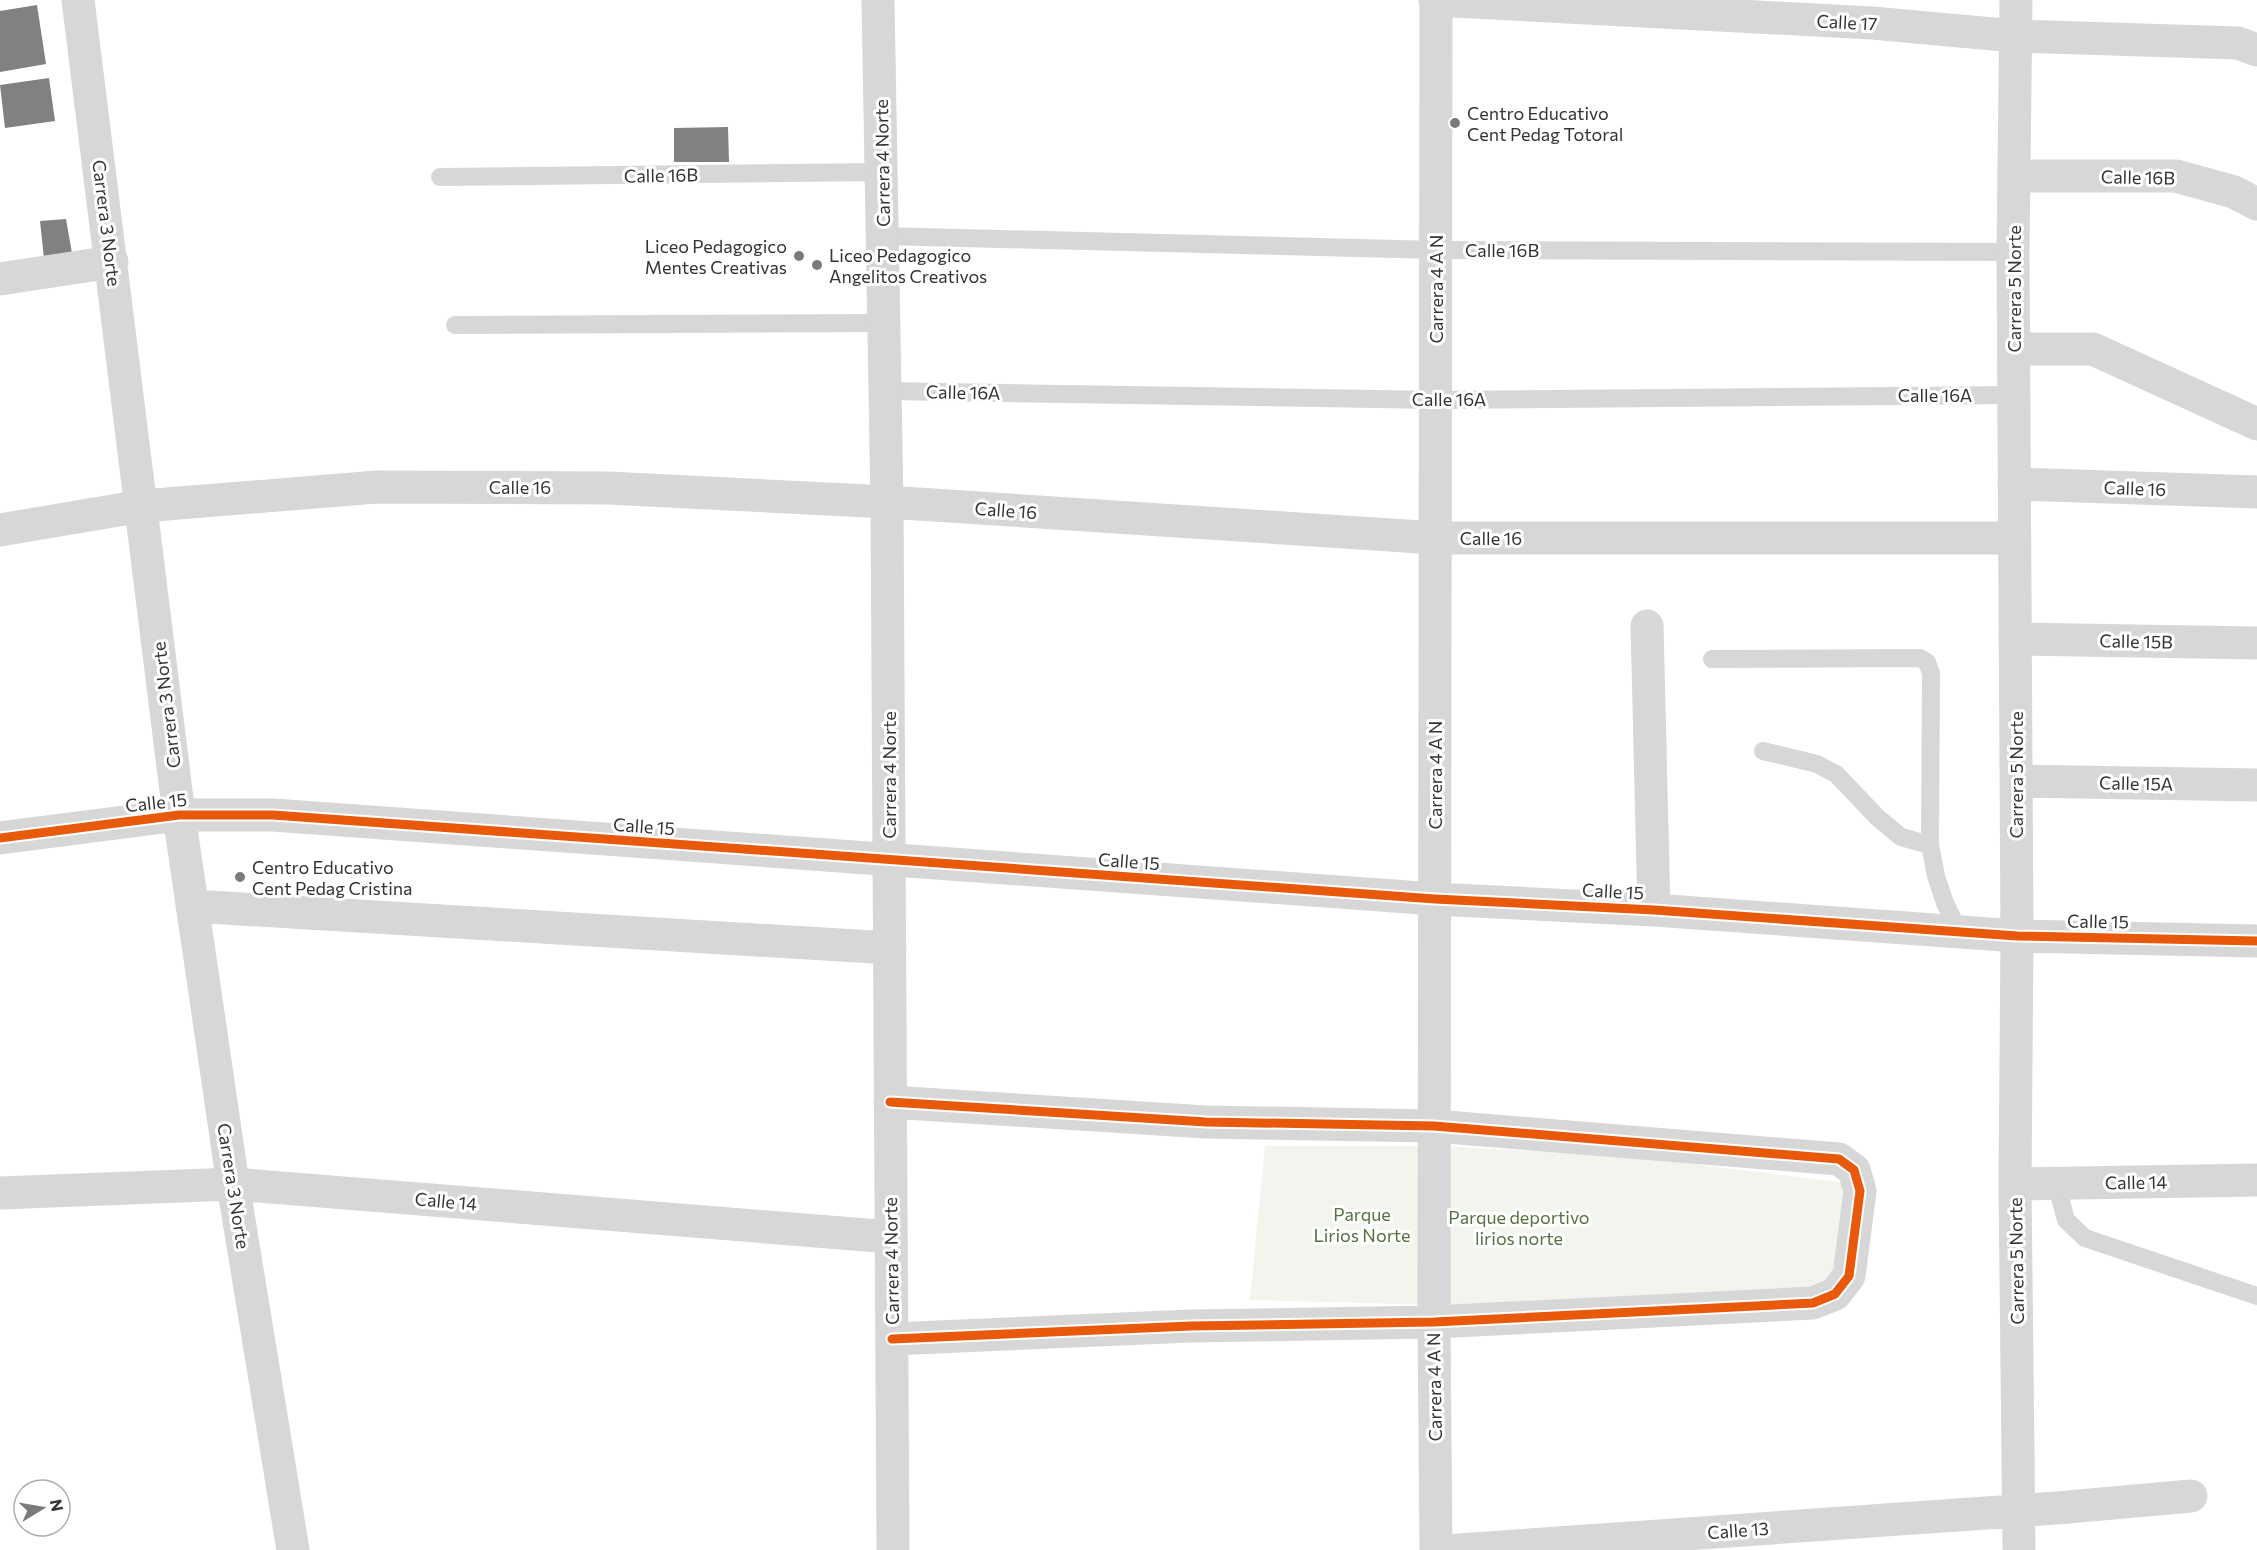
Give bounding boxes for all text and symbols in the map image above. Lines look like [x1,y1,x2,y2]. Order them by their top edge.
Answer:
street label: Calle 17 [1816,9,1878,35]
street label: Carrera 4 Norte [870,99,894,227]
place label: Centro Educativo Cent Pedag Totoral [1467,102,1623,145]
marker: Centro Educativo Cent Pedag Totoral [1448,116,1462,130]
street label: Carrera 3 Norte [88,159,126,287]
street label: Calle 16B [624,163,698,187]
street label: Calle 16B [2101,165,2175,189]
street label: Carrera 5 Norte [2003,225,2025,353]
place label: Liceo Pedagogico Mentes Creativas [645,235,787,278]
street label: Carrera 4 A N [1425,235,1447,343]
street label: Calle 16B [1465,239,1539,261]
place label: Liceo Pedagogico Angelitos Creativos [829,244,987,287]
marker: Liceo Pedagogico Mentes Creativas [792,249,806,263]
marker: Liceo Pedagogico Angelitos Creativos [810,258,824,272]
street label: Calle 16A [926,380,1000,404]
street label: Calle 16A [1898,384,1972,406]
street label: Calle 16A [1412,388,1486,410]
street label: Calle 16 [489,476,551,498]
street label: Calle 16 [2103,476,2167,500]
street label: Calle 16 [974,497,1038,523]
street label: Calle 16 [1460,527,1522,549]
street label: Calle 15B [2099,629,2173,653]
street label: Carrera 3 Norte [147,641,185,769]
street label: Carrera 4 Norte [878,711,900,839]
street label: Carrera 5 Norte [2005,711,2027,839]
street label: Carrera 4 A N [1424,721,1446,829]
street label: Calle 15A [2099,771,2173,795]
street label: Calle 15 [124,788,188,816]
street label: Calle 15 [612,813,676,839]
street label: Calle 15 [1097,848,1161,874]
place label: Centro Educativo Cent Pedag Cristina [252,856,412,899]
marker: Centro Educativo Cent Pedag Cristina [233,870,247,884]
street label: Calle 15 [1582,878,1644,904]
street label: Calle 15 [2067,909,2129,933]
street label: Carrera 3 Norte [213,1121,255,1251]
street label: Calle 14 [2105,1170,2168,1194]
street label: Calle 14 [414,1187,478,1215]
street label: Carrera 4 Norte [879,1197,903,1325]
street label: Carrera 5 Norte [2004,1197,2028,1325]
park label: Parque Lirios Norte [1313,1203,1411,1246]
park label: Parque deportivo lirios norte [1448,1206,1590,1249]
street label: Carrera 4 A N [1422,1332,1446,1442]
north arrow [12,1478,72,1538]
text: N [47,1497,68,1513]
street label: Calle 13 [1706,1517,1770,1543]

